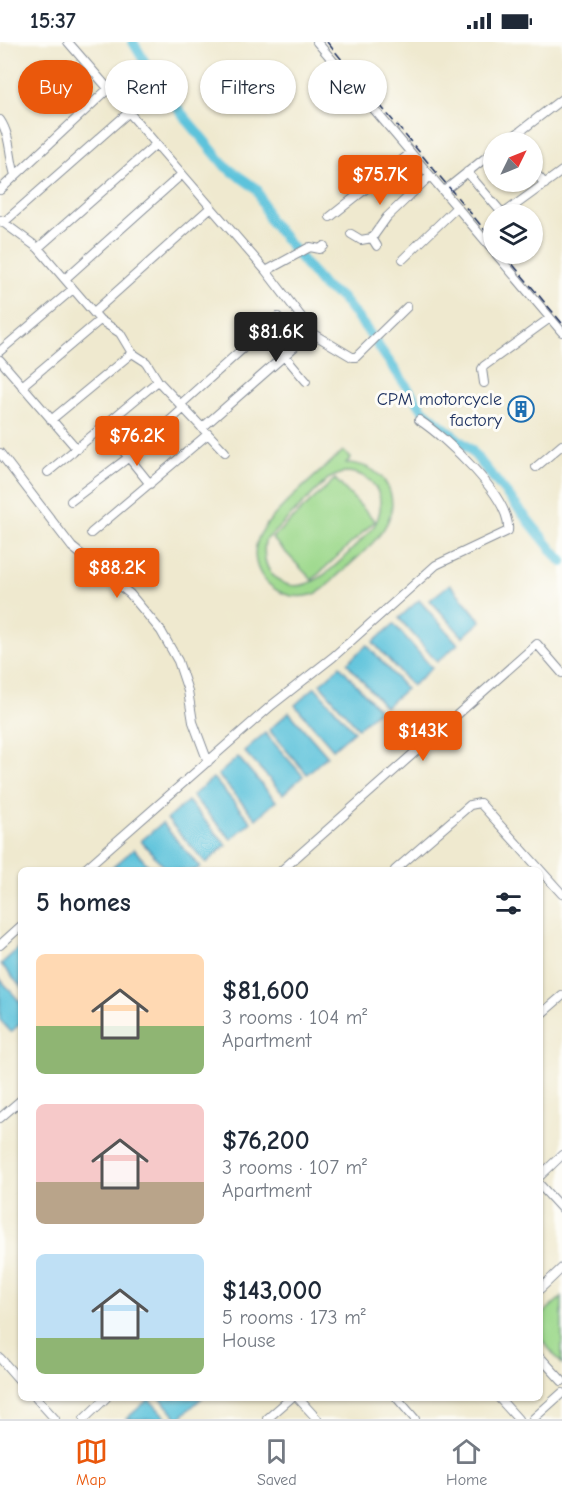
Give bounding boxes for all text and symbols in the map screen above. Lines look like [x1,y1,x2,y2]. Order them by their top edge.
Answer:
text: 15:37 [30,8,76,34]
chip: Buy [18,60,93,114]
chip: Rent [105,60,188,114]
chip: Filters [200,60,296,114]
chip: New [308,60,387,114]
north arrow [483,132,543,192]
map controls [483,132,543,264]
pin: $75.7K [331,155,429,206]
text: $75.7K [352,163,408,186]
button: layers [483,204,543,264]
pin: $81.6K [227,312,325,363]
text: $81.6K [248,320,304,343]
place label: CPM motorcycle factory [377,389,503,431]
building icon: CPM motorcycle factory [506,394,536,424]
pin: $76.2K [88,416,186,467]
text: $76.2K [109,424,165,447]
pin: $88.2K [68,548,166,599]
text: $88.2K [88,556,146,579]
pin: $143K [381,711,465,762]
text: $143K [398,719,448,742]
icon: filters [492,887,525,920]
text: 5 homes [36,888,131,918]
text: $81,600 [222,976,310,1006]
icon: home [84,978,156,1050]
text: 3 rooms · 104 m² [222,1006,367,1029]
text: Apartment [222,1029,312,1052]
text: $76,200 [222,1126,310,1156]
icon: home [84,1128,156,1200]
text: 3 rooms · 107 m² [222,1156,367,1179]
text: Apartment [222,1179,312,1202]
text: $143,000 [222,1276,322,1306]
icon: home [84,1278,156,1350]
text: 5 rooms · 173 m² [222,1306,366,1329]
text: House [222,1329,276,1352]
tab: Map [75,1435,108,1489]
tab: Saved [257,1435,297,1489]
tab: Home [446,1435,487,1489]

